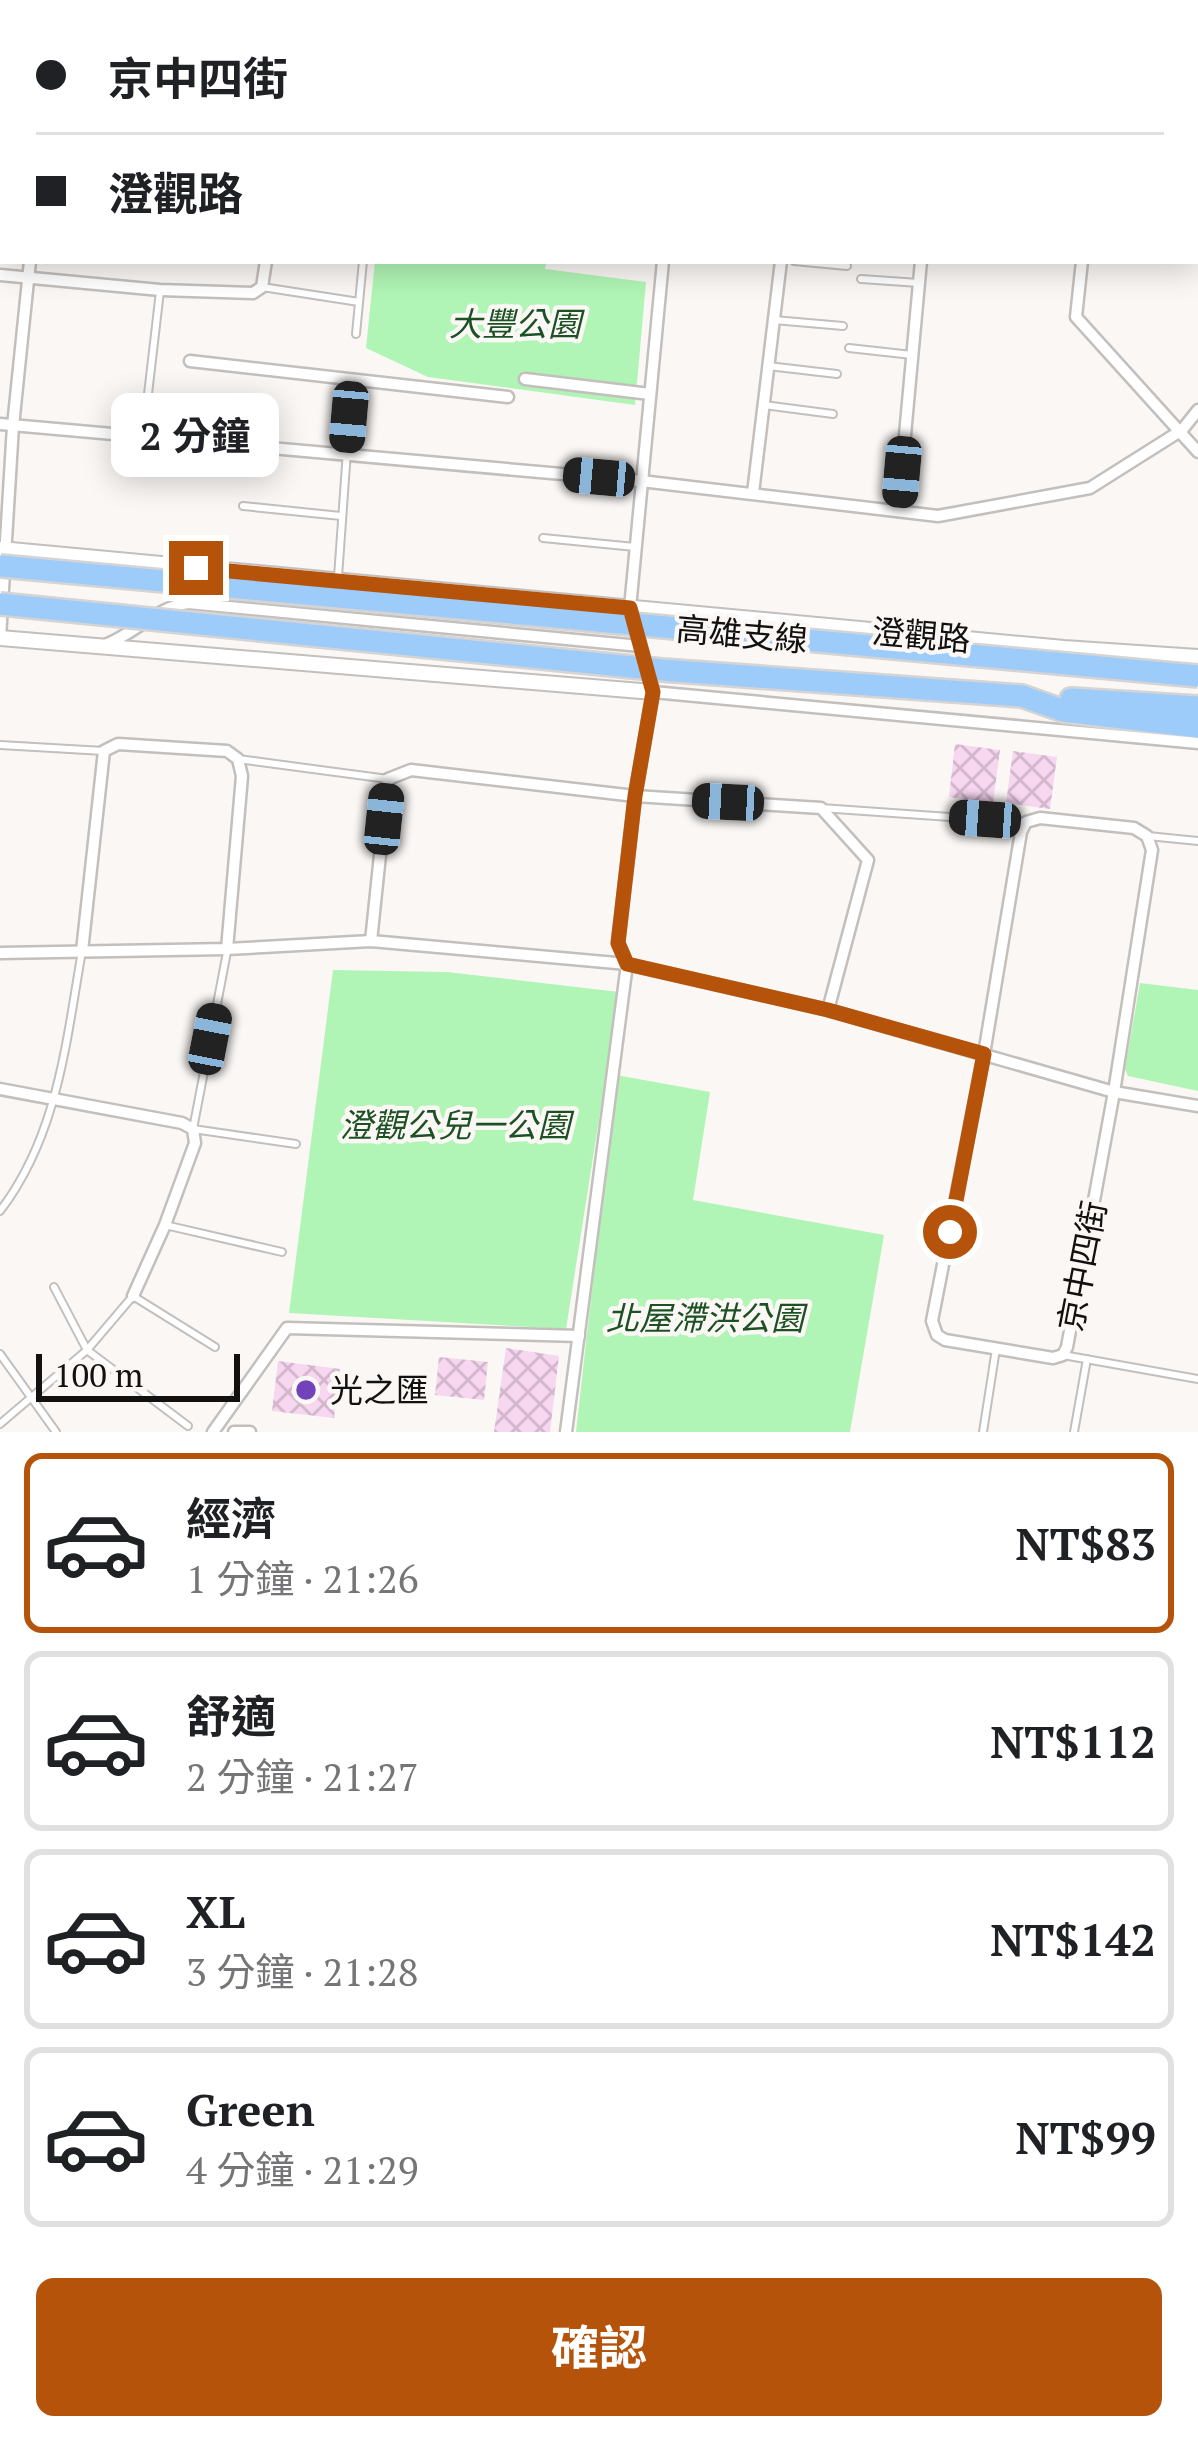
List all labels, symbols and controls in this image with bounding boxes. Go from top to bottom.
text: 京中四街 [108,48,288,108]
text: 澄觀路 [108,163,243,223]
park label: 大豐公園 [449,302,585,345]
car [328,380,370,454]
callout: 2 分鐘 [112,394,280,478]
text: 2 分鐘 [140,409,250,461]
car [881,435,923,509]
car [562,456,636,498]
route end [169,541,223,595]
street label: 高雄支線 [674,606,810,661]
street label: 澄觀路 [870,609,972,660]
car [362,781,406,857]
car [691,782,765,822]
car [948,799,1022,839]
car [185,1000,235,1078]
park label: 澄觀公兒一公園 [340,1103,575,1146]
street label: 京中四街 [1048,1197,1115,1335]
route start [923,1205,977,1259]
park label: 北屋滯洪公園 [606,1296,808,1339]
scale bar [36,1348,240,1401]
text: 100 m [54,1353,143,1396]
place label: 光之匯 [330,1368,429,1411]
marker: 光之匯 [293,1377,319,1403]
text: 經濟 [186,1488,276,1548]
icon: car [42,1489,150,1597]
text: NT$83 [1016,1513,1156,1573]
text: 1 分鐘 · 21:26 [186,1552,418,1604]
text: 舒適 [186,1686,276,1746]
icon: car [42,1687,150,1795]
text: NT$112 [990,1711,1156,1771]
text: 2 分鐘 · 21:27 [186,1750,418,1802]
text: XL [186,1881,245,1941]
icon: car [42,1885,150,1993]
text: NT$142 [990,1909,1156,1969]
text: 3 分鐘 · 21:28 [186,1945,418,1997]
text: Green [186,2079,315,2139]
icon: car [42,2083,150,2191]
text: NT$99 [1016,2107,1156,2167]
text: 4 分鐘 · 21:29 [186,2143,418,2195]
button: 確認 [36,2278,1162,2416]

